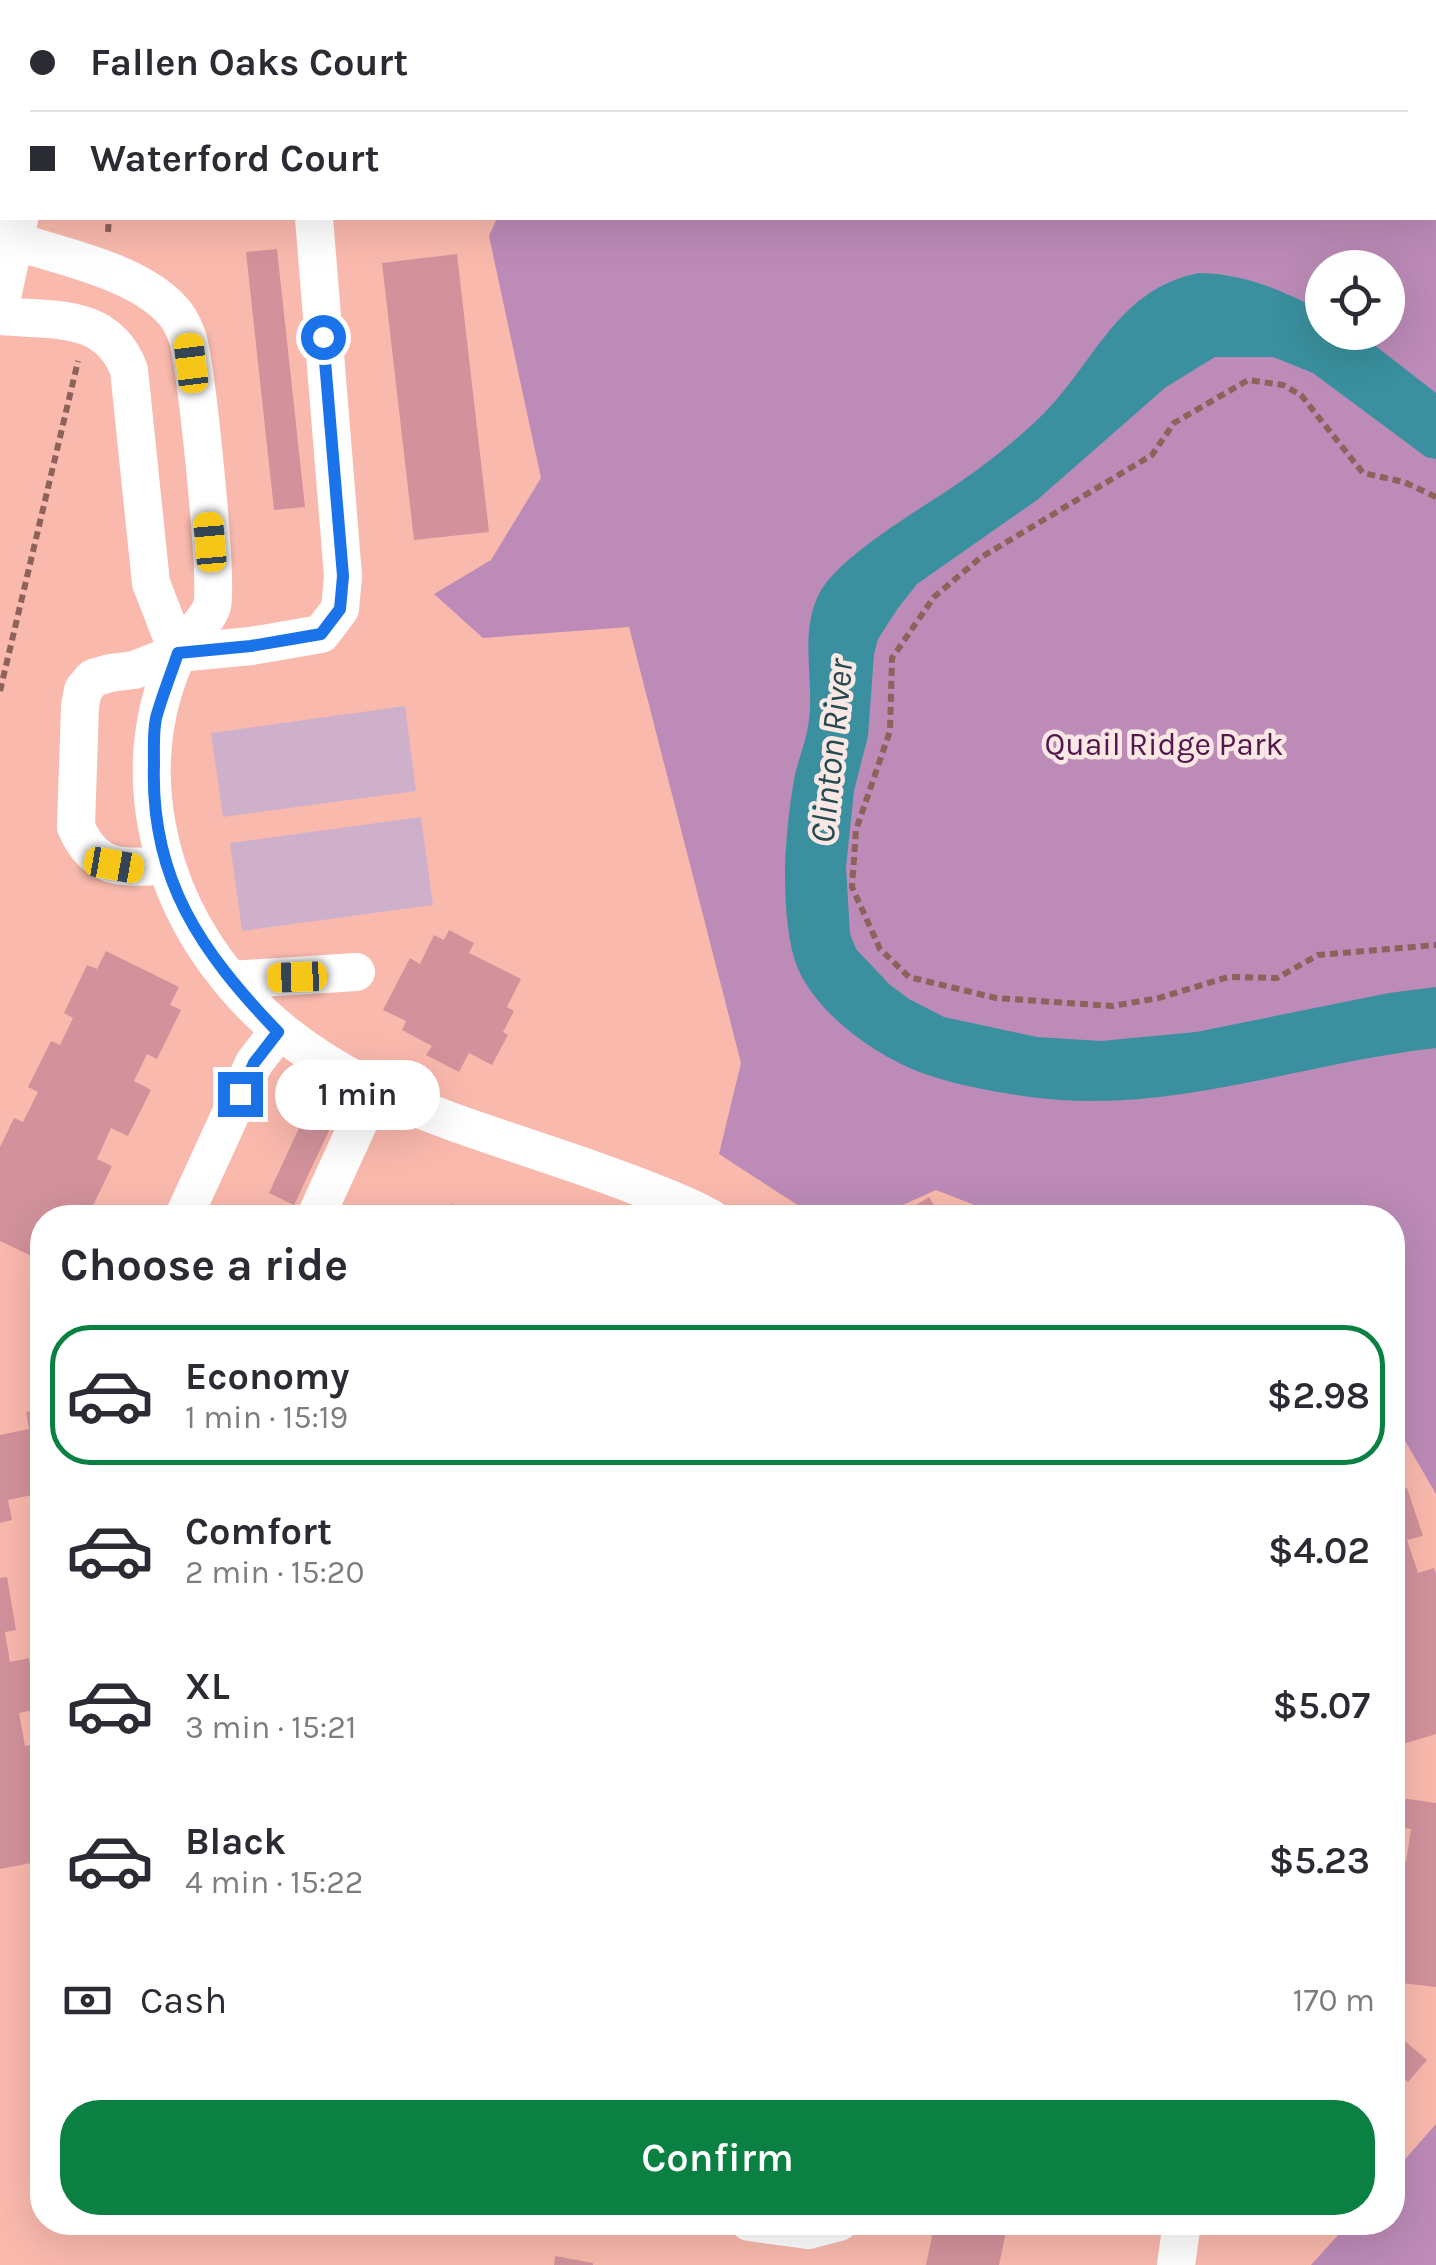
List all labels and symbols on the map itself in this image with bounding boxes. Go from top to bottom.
route start [301,315,346,360]
car [172,331,210,395]
car [192,511,228,573]
water label: Clinton River [801,656,862,845]
park label: Quail Ridge Park [1044,726,1284,763]
car [82,845,146,885]
car [266,961,328,993]
callout: 1 min [275,1059,440,1129]
route end [218,1072,263,1117]

